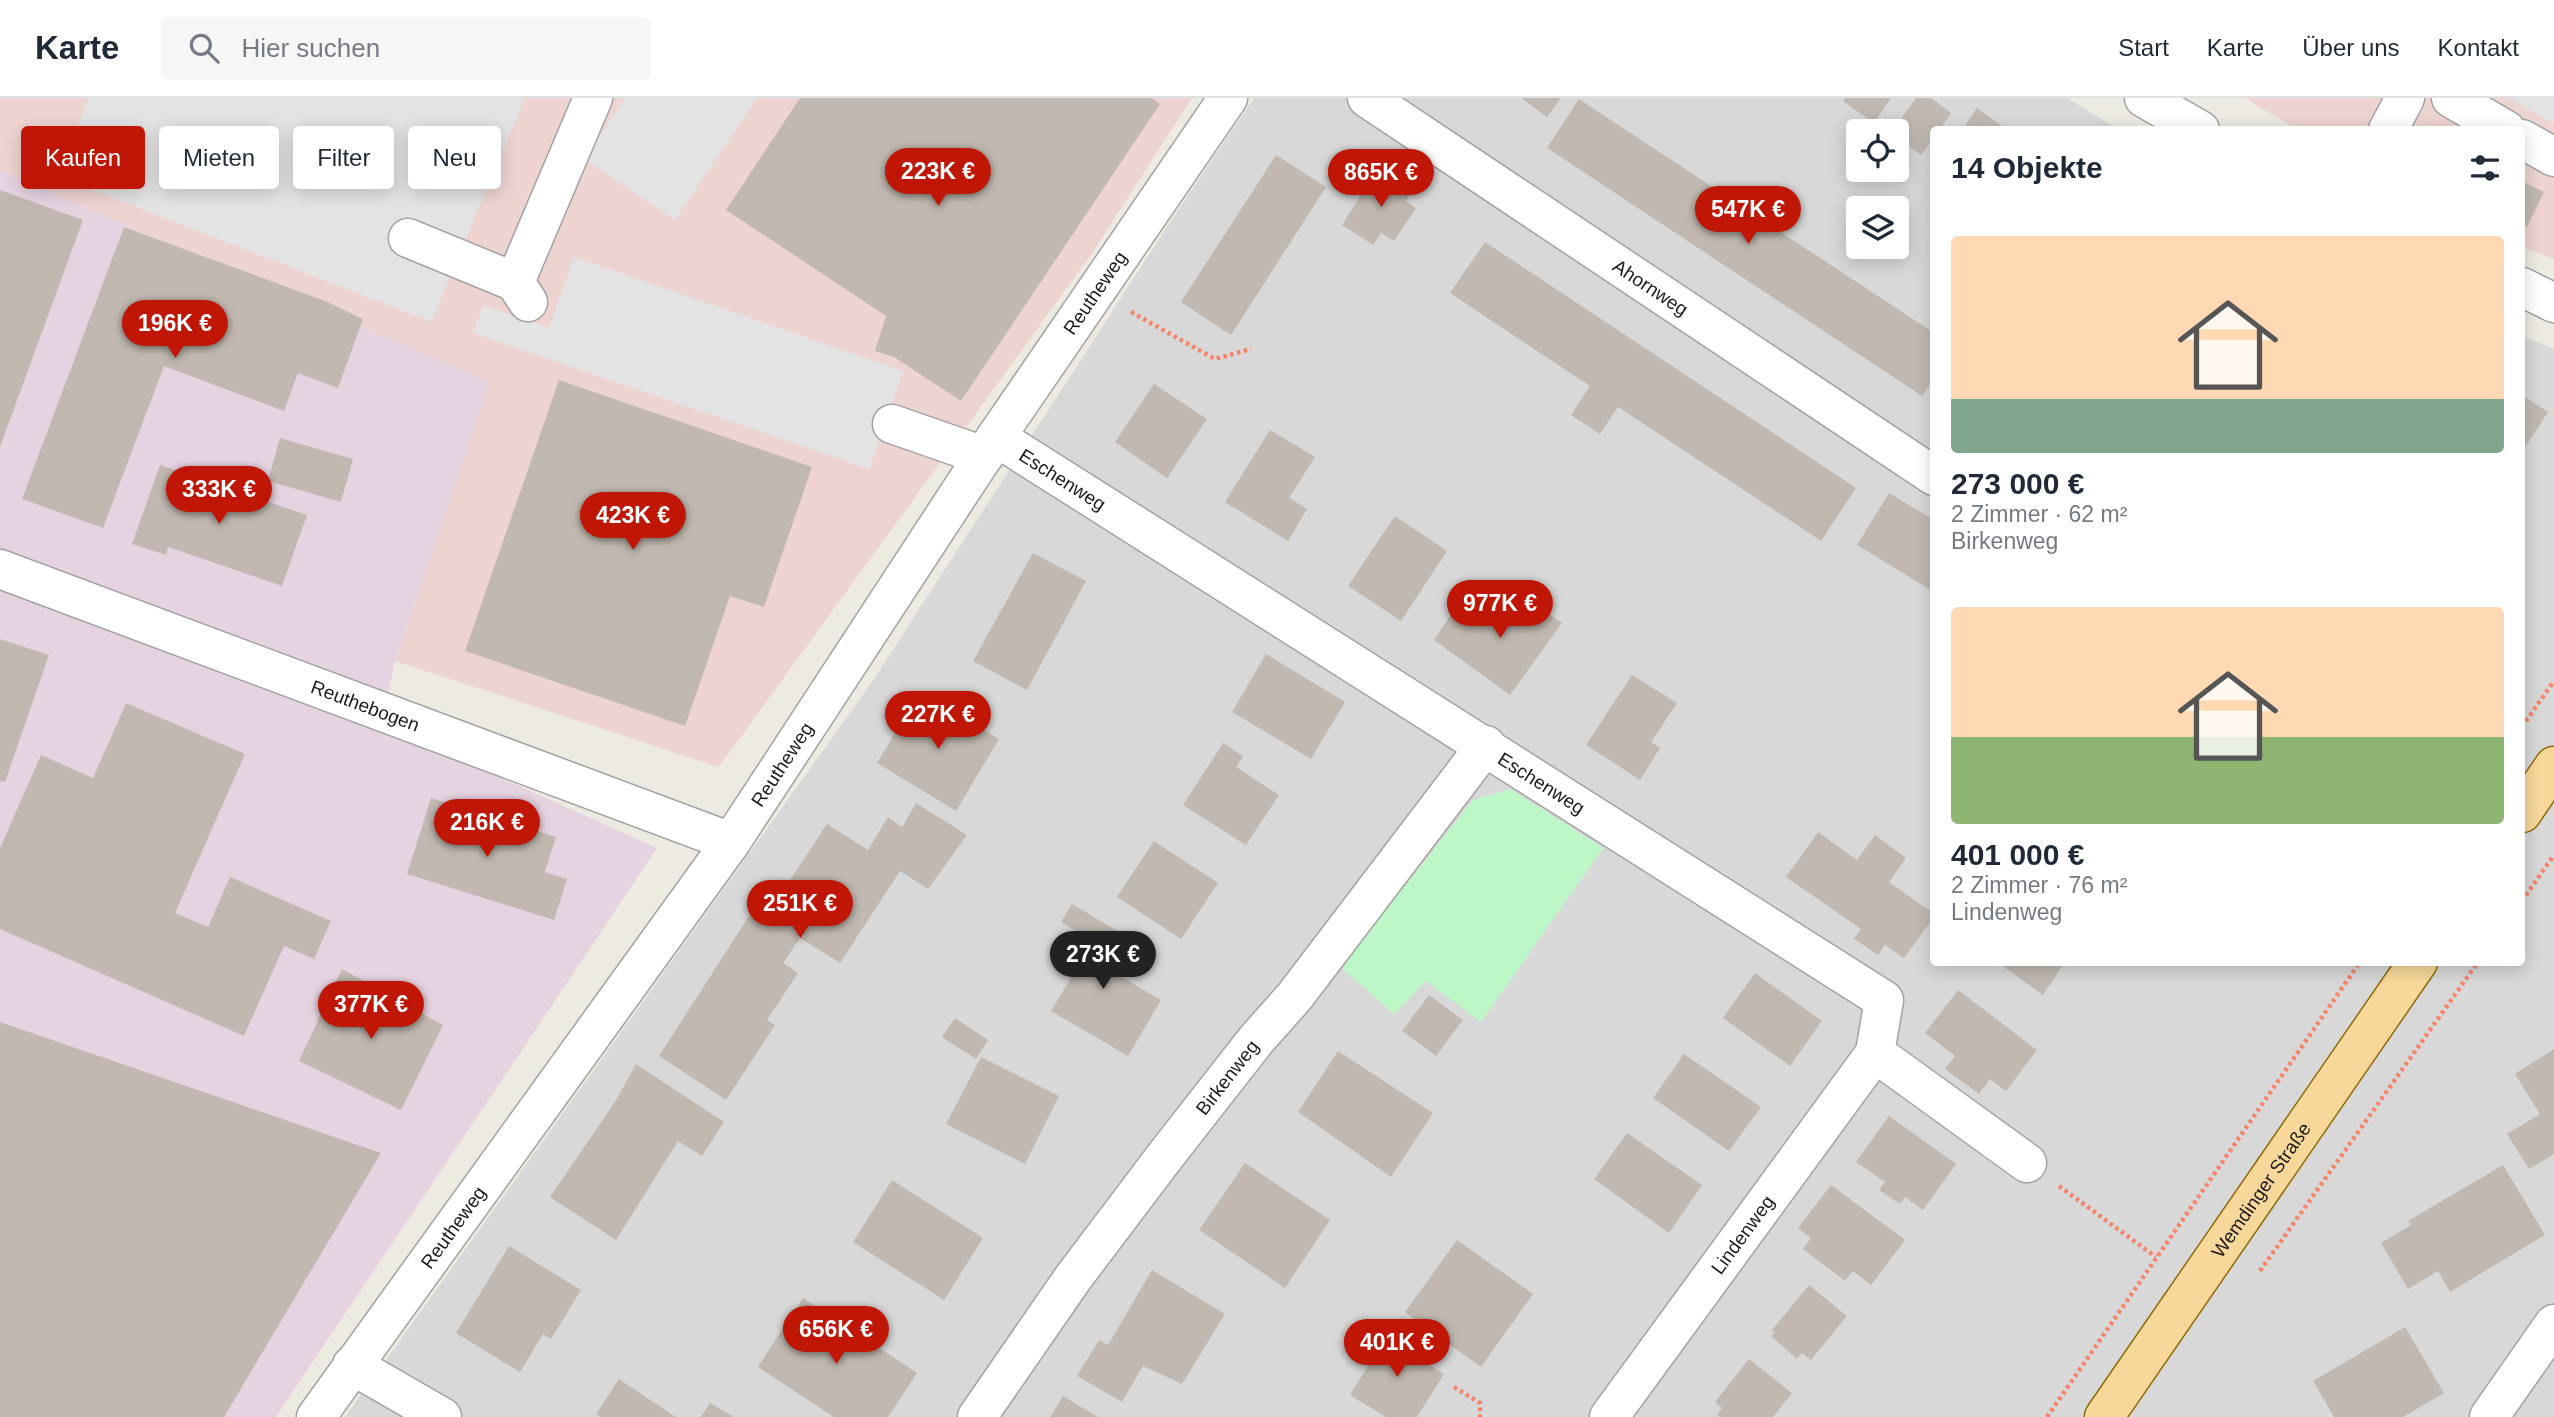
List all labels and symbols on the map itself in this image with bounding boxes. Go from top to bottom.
pin: 223K € [881,148,995,208]
pin: 865K € [1324,150,1438,209]
pin: 547K € [1691,186,1805,246]
street label: Reutheweg [1059,247,1131,338]
street label: Ahornweg [1609,255,1692,320]
pin: 196K € [118,300,232,360]
street label: Eschenweg [1016,444,1110,514]
pin: 333K € [162,466,276,526]
pin: 423K € [576,492,690,552]
pin: 977K € [1443,580,1557,640]
street label: Reuthebogen [308,676,423,735]
pin: 227K € [881,692,995,751]
street label: Reutheweg [747,718,817,810]
street label: Eschenweg [1494,748,1589,818]
pin: 216K € [430,800,544,859]
pin: 251K € [743,880,857,940]
pin: 273K € [1046,932,1160,991]
pin: 377K € [314,982,428,1041]
street label: Birkenweg [1191,1036,1263,1119]
street label: Wemdinger Straße [2207,1118,2315,1261]
street label: Reutheweg [416,1182,490,1272]
street label: Lindenweg [1707,1191,1778,1278]
pin: 656K € [779,1306,893,1366]
pin: 401K € [1340,1320,1454,1379]

